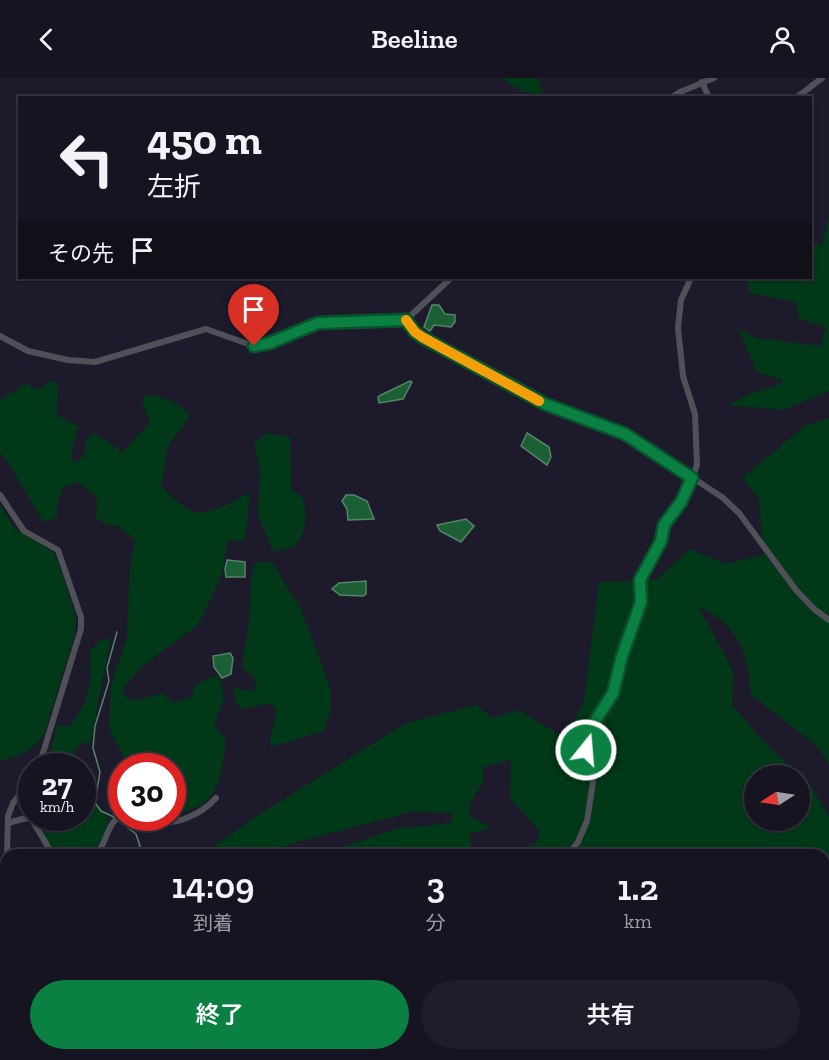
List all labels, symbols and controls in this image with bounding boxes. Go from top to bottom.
icon: back [30,23,63,56]
text: Beeline [371,23,458,55]
icon: person [766,23,799,56]
text: 450 m [147,114,262,165]
icon: left [48,120,126,198]
text: 左折 [147,171,201,203]
icon: arrive [126,234,159,267]
text: その先 [48,240,114,267]
pin [228,284,279,346]
icon: arrive [237,293,270,326]
position arrow [554,718,618,782]
speed limit sign: 30 [108,753,186,831]
north arrow [744,765,810,831]
map controls [744,765,810,831]
text: 27 [42,767,72,803]
text: km/h [40,798,74,816]
text: 14:09 [171,864,254,907]
text: 3 [427,864,445,907]
text: 1.2 [617,866,659,909]
text: km [624,909,652,933]
text: 到着 [193,911,233,935]
text: 分 [426,911,446,935]
button: 終了 [30,980,409,1049]
button: 共有 [421,980,800,1049]

